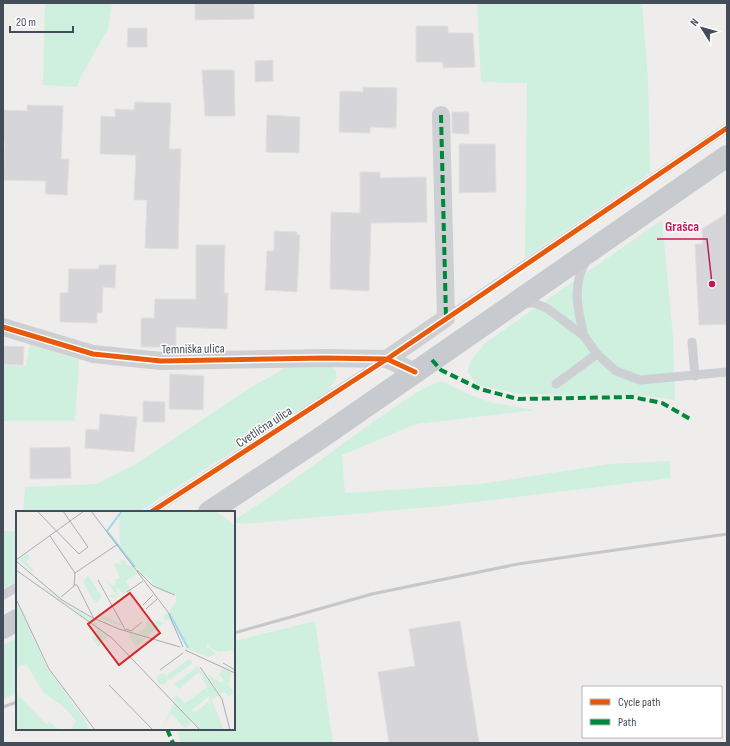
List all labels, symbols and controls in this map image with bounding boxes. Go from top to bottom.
scale bar [10,8,73,34]
north arrow [682,8,722,48]
text: 20 m [16,15,36,30]
text: N [687,16,701,29]
callout: Grašca [657,213,707,239]
text: Grašca [665,218,699,235]
street label: Temniška ulica [161,340,225,358]
street label: Cvetlična ulica [233,403,295,451]
inset map [16,511,235,730]
legend [582,686,722,738]
text: Cycle path [618,695,660,710]
text: Path [618,715,636,730]

